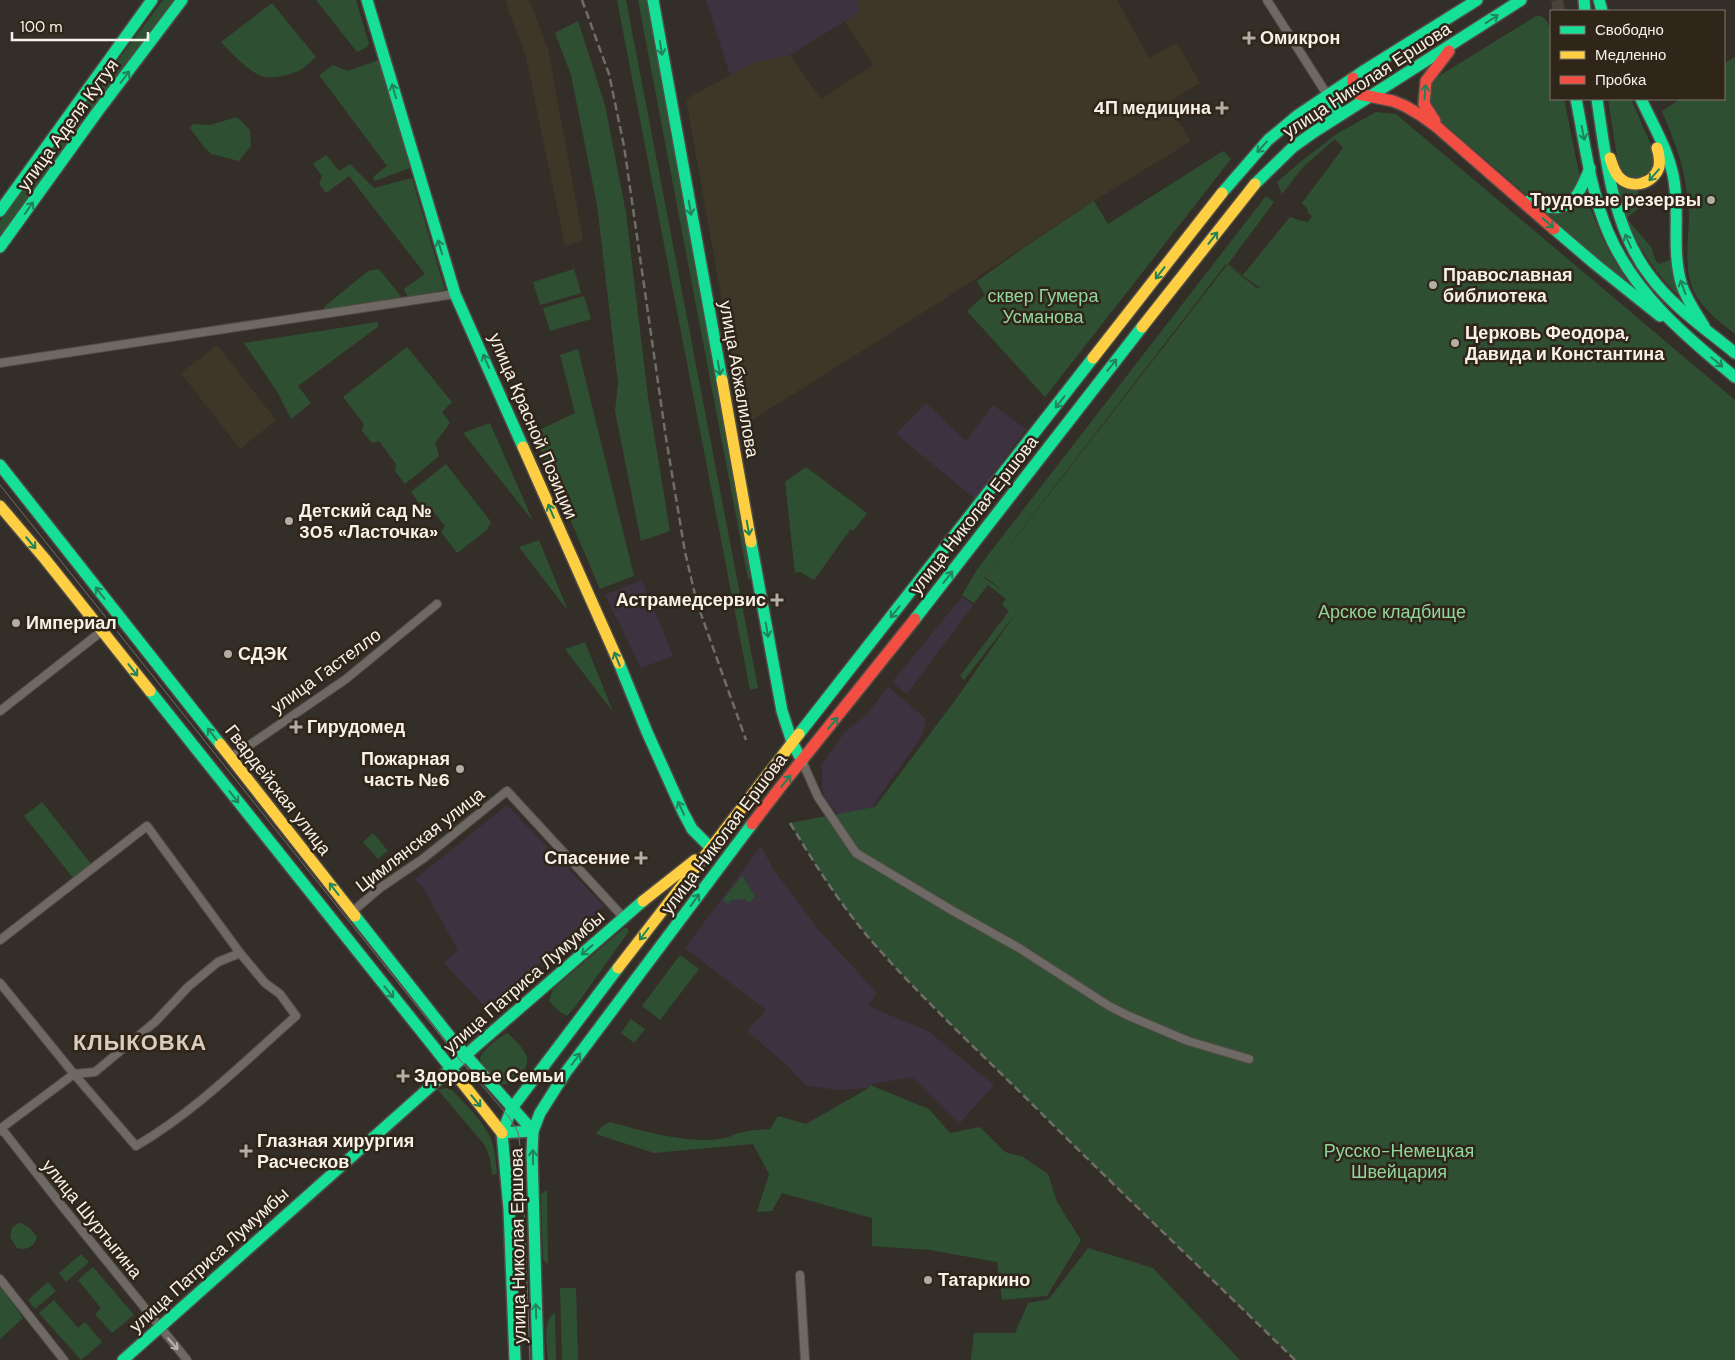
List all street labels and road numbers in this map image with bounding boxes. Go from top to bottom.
street label: улица Николая Ершова [1278,16,1457,143]
street label: улица Аделя Кутуя [12,54,124,196]
street label: улица Абжалилова [713,299,765,460]
street label: улица Красной Позиции [483,329,583,523]
street label: улица Николая Ершова [904,430,1044,600]
street label: улица Гастелло [266,623,386,719]
street label: Гвардейская улица [219,720,337,861]
street label: улица Николая Ершова [655,748,793,919]
street label: Цимлянская улица [351,782,490,898]
street label: улица Патриса Лумумбы [438,905,610,1059]
street label: улица Николая Ершова [504,1147,532,1344]
street label: улица Шуртыгина [36,1154,148,1284]
street label: улица Патриса Лумумбы [124,1182,294,1338]

